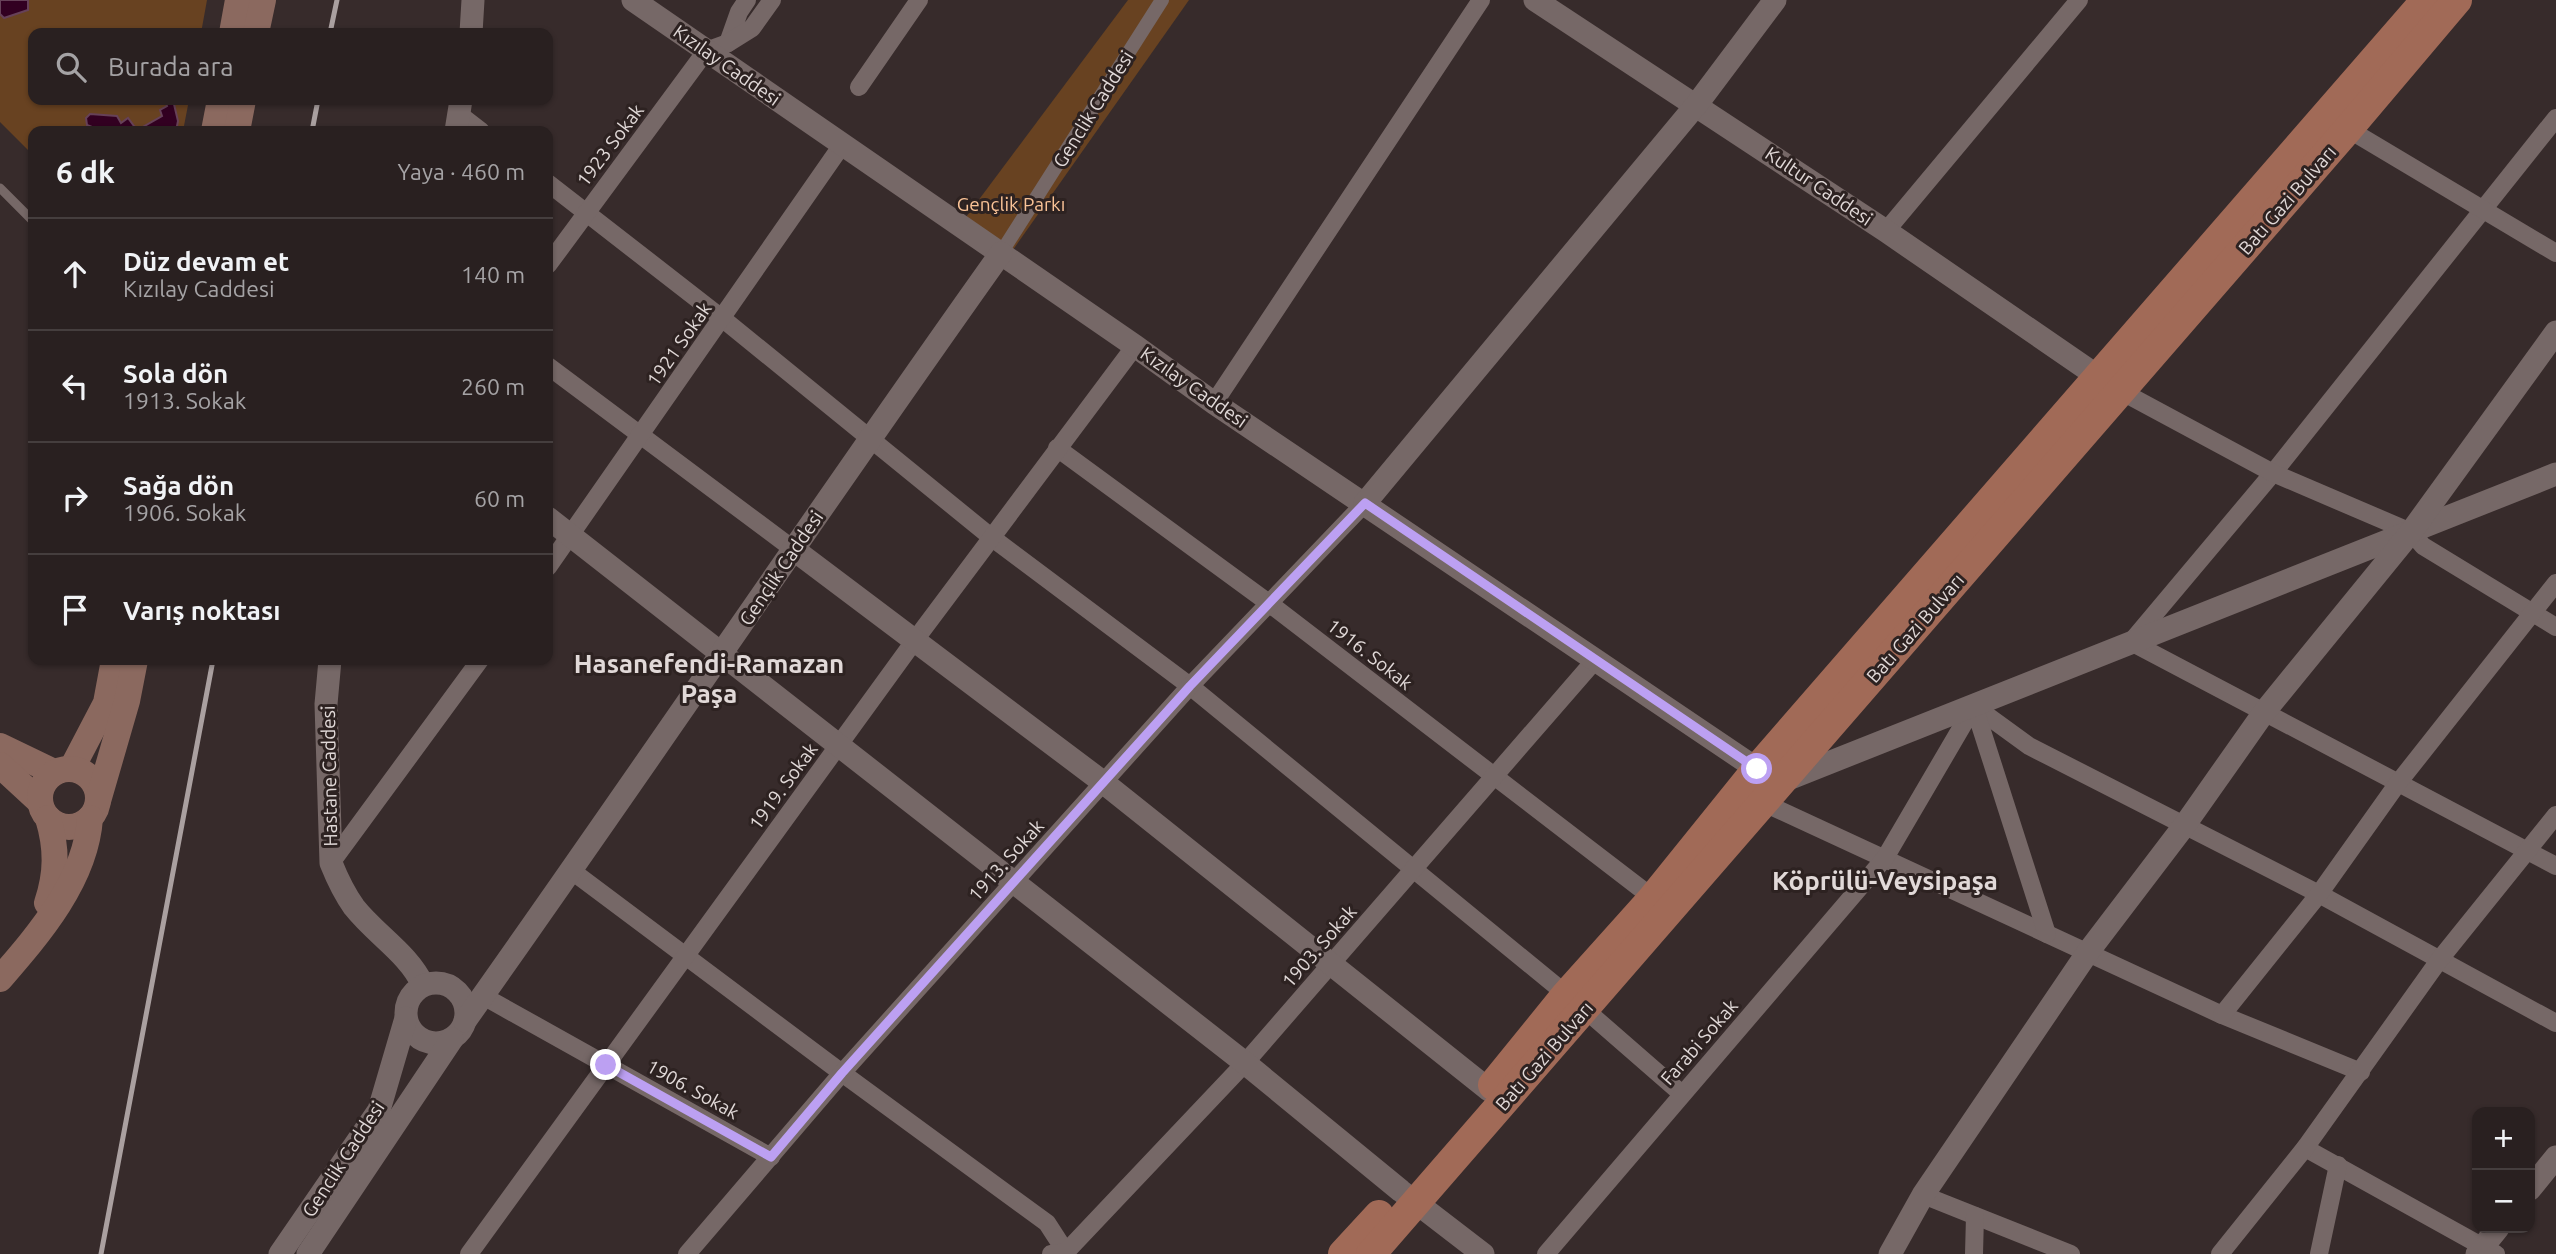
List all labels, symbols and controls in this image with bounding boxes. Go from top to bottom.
street label: Kızılay Caddesi [669,20,785,110]
search box [28,28,553,105]
street label: Genclik Caddesi [1048,47,1138,171]
icon: search [52,48,90,86]
text: Burada ara [108,52,234,81]
street label: 1923 Sokak [572,99,648,190]
street label: Batı Gazi Bulvarı [2234,141,2340,259]
street label: Kultur Caddesi [1761,142,1877,230]
text: 6 dk [56,155,115,189]
text: Yaya · 460 m [398,159,525,184]
park label: Gençlik Parkı [957,193,1065,215]
text: Düz devam et [123,247,289,276]
icon: ahead [56,255,94,293]
text: 140 m [461,262,525,287]
text: Kızılay Caddesi [123,276,275,301]
street label: 1921 Sokak [642,298,716,390]
street label: Kızılay Caddesi [1136,342,1252,432]
text: Sola dön [123,359,228,388]
icon: left [56,367,94,405]
text: 260 m [461,374,525,399]
text: 1913. Sokak [123,388,246,413]
text: Sağa dön [123,471,234,500]
icon: right [56,479,94,517]
text: 60 m [474,486,525,511]
text: 1906. Sokak [123,500,246,525]
street label: Gençlik Caddesi [735,507,827,629]
street label: Batı Gazi Bulvarı [1862,569,1968,687]
icon: arrive [56,591,94,629]
text: Varış noktası [123,596,280,625]
street label: 1916. Sokak [1323,614,1417,694]
district label: Hasanefendi-Ramazan Paşa [574,649,844,709]
street label: Hastane Caddesi [317,705,341,847]
street label: 1919. Sokak [744,738,822,834]
route start [1741,753,1772,784]
street label: 1913. Sokak [964,814,1049,905]
district label: Köprülü-Veysipaşa [1772,866,1998,896]
street label: 1903. Sokak [1277,900,1361,992]
street label: Farabi Sokak [1656,994,1742,1089]
street label: Batı Gazi Bulvarı [1491,997,1597,1115]
route end [590,1049,621,1080]
street label: 1906. Sokak [643,1055,743,1124]
street label: Genclik Caddesi [297,1097,389,1221]
map controls [2472,1107,2535,1233]
button: + [2472,1107,2535,1170]
button: − [2472,1170,2535,1233]

